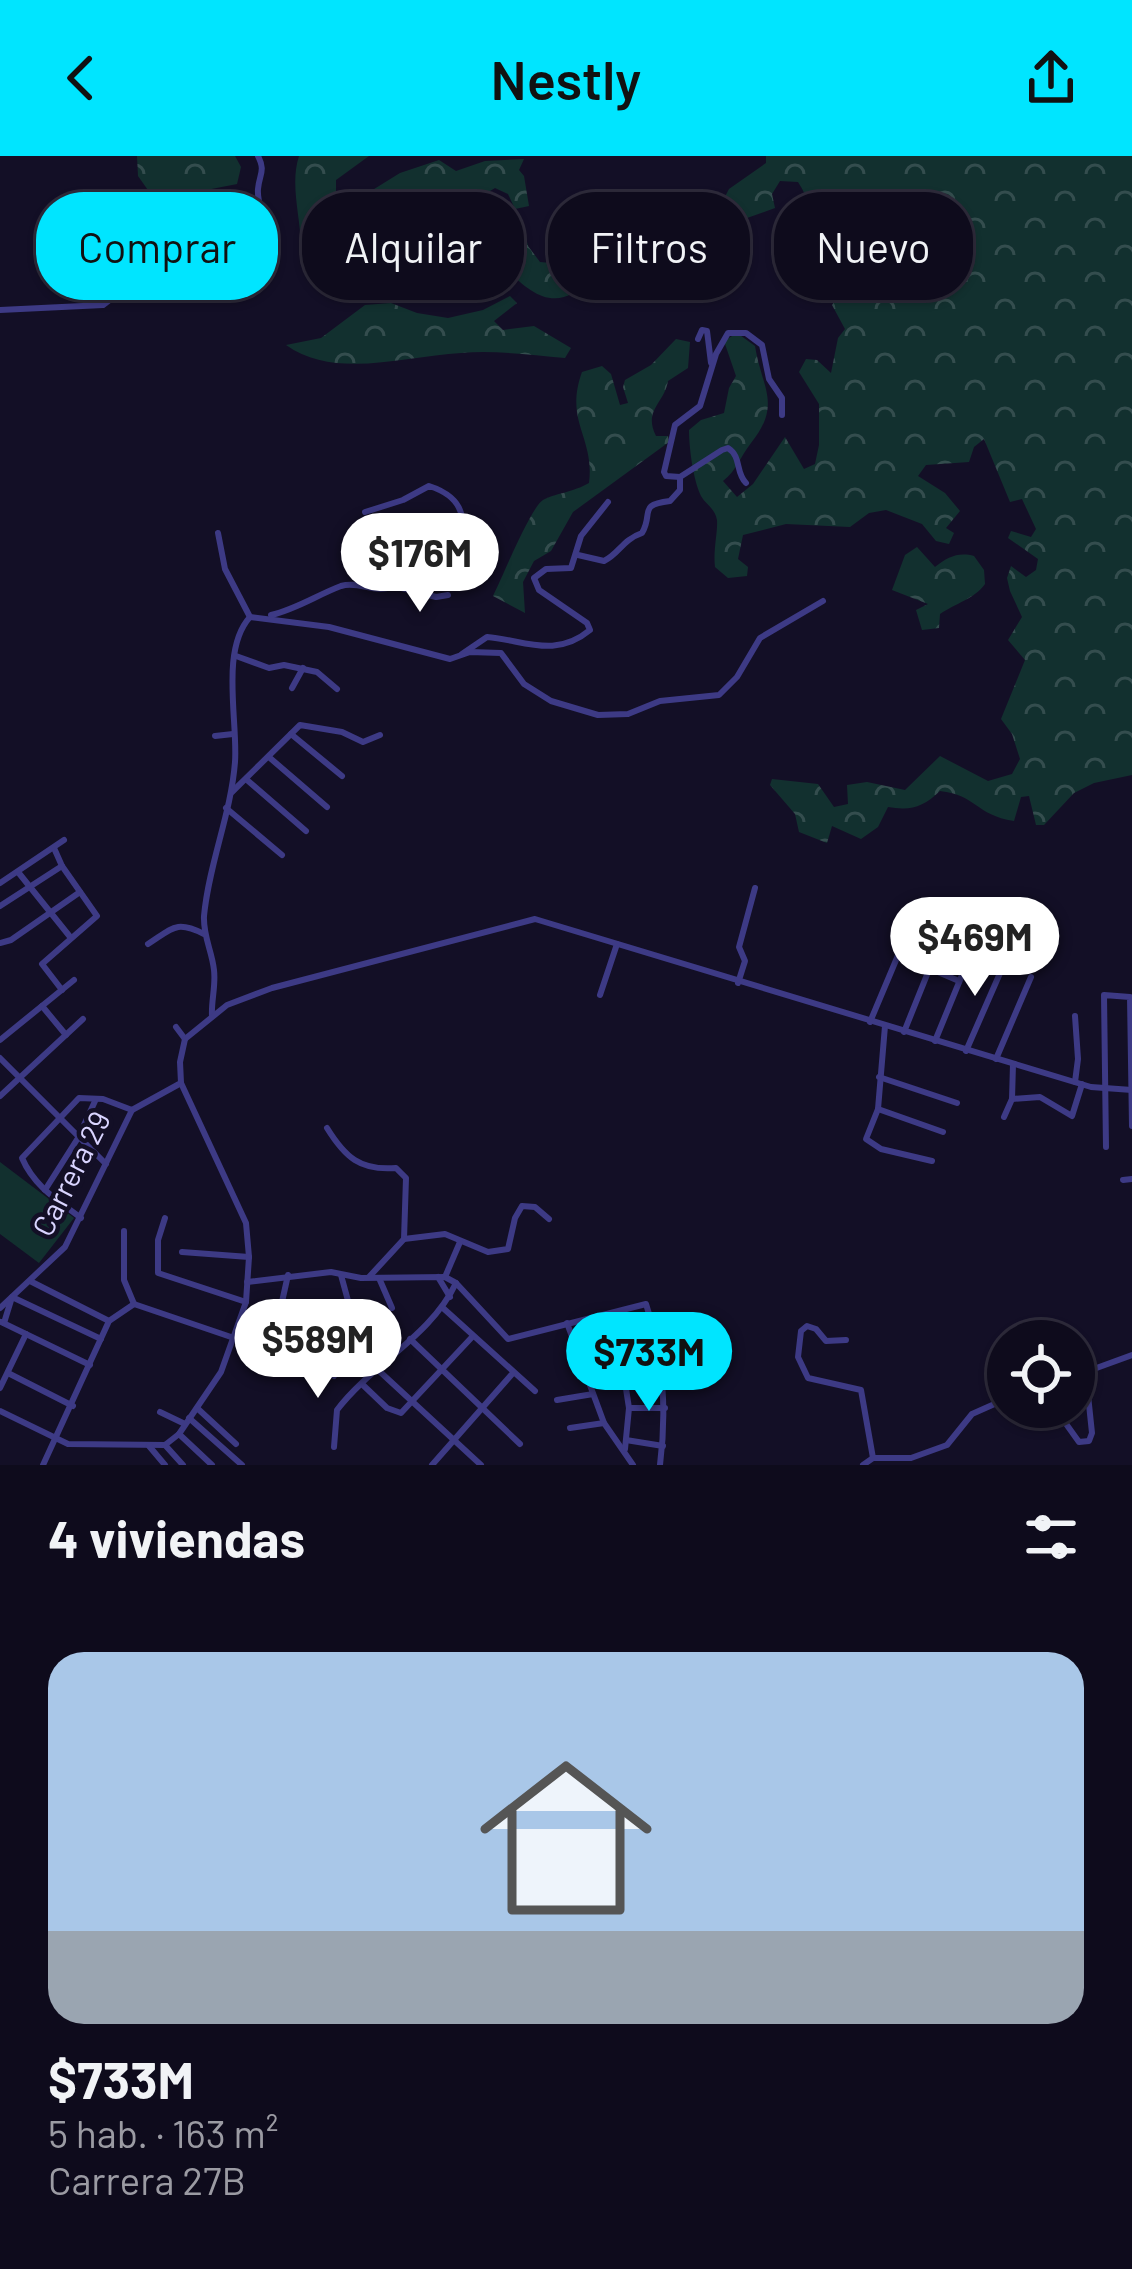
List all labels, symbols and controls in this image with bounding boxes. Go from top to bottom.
icon: back [48,45,114,111]
icon: share [1018,45,1084,111]
text: Nestly [491,46,641,111]
chip: Comprar [36,192,278,300]
chip: Alquilar [302,192,524,300]
chip: Filtros [548,192,750,300]
chip: Nuevo [774,192,973,300]
pin: $176M [336,513,504,615]
text: $176M [368,528,472,575]
pin: $469M [891,897,1059,999]
text: $469M [917,912,1033,959]
street label: Carrera 29 [24,1105,117,1241]
pin: $589M [234,1299,402,1401]
pin: $733M [565,1312,733,1414]
text: $589M [261,1314,375,1361]
map controls [987,1320,1095,1428]
button: locate [987,1320,1095,1428]
text: $733M [593,1327,705,1374]
icon: filters [1018,1504,1084,1570]
text: 4 viviendas [48,1507,305,1568]
icon: home [458,1730,674,1946]
text: $733M [48,2048,194,2109]
text: 5 hab. · 163 m² [48,2109,279,2156]
text: Carrera 27B [48,2156,246,2203]

